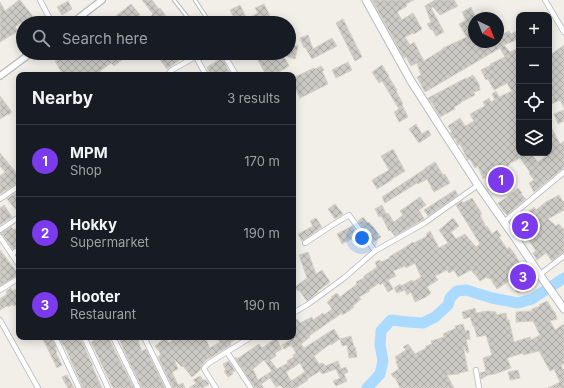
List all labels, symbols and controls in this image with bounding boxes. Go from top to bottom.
north arrow [468,12,504,48]
map controls [516,12,552,156]
button: + [516,12,552,48]
search box [16,16,296,60]
icon: search [30,27,52,49]
text: Search here [62,29,148,48]
button: − [516,48,552,84]
button: locate [516,84,552,120]
text: Nearby [32,88,93,108]
text: 3 results [227,90,280,106]
button: layers [516,120,552,156]
text: MPM [70,143,108,162]
text: 1 [42,153,48,169]
text: 170 m [244,153,280,169]
text: Shop [70,162,102,178]
pin: 1 [488,165,514,195]
pin: 2 [512,211,538,241]
text: Hokky [70,215,117,234]
text: 2 [41,225,49,241]
text: 190 m [243,225,280,241]
your location [352,228,372,248]
text: Supermarket [70,234,149,250]
pin: 3 [510,262,536,292]
text: Hooter [70,287,120,306]
text: 3 [41,297,49,313]
text: 190 m [243,297,280,313]
text: Restaurant [70,306,136,322]

